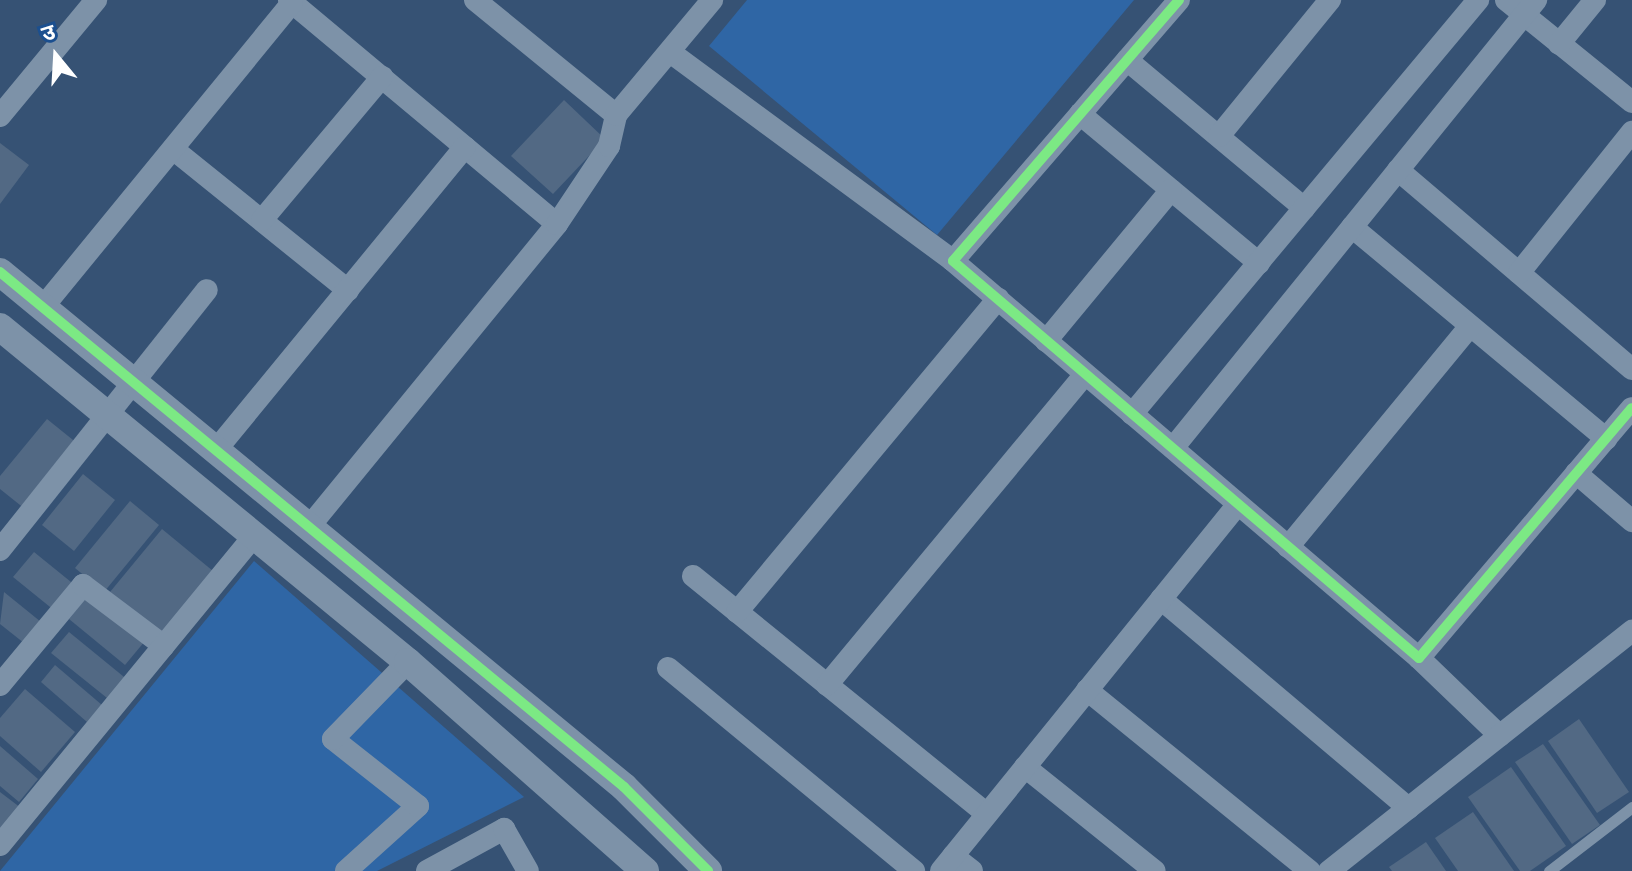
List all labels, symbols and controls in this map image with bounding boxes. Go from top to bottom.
north arrow [16,16,96,96]
text: उ [38,19,58,47]

